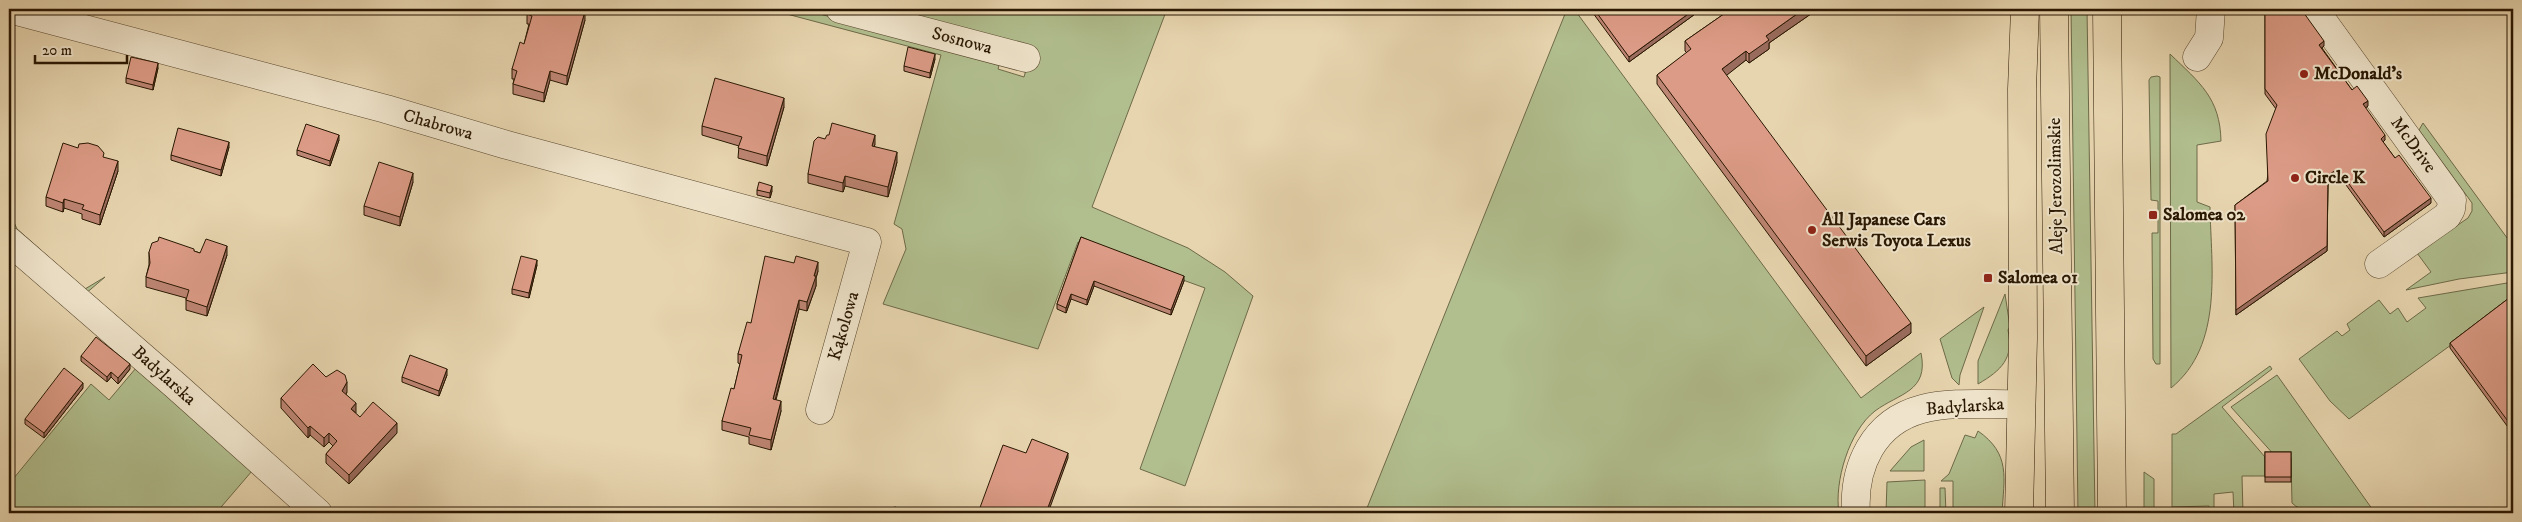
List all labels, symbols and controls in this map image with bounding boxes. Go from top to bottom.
street label: Sosnowa [929,22,995,60]
scale bar [35,32,128,64]
text: 20 m [42,41,72,60]
place label: McDonald's [2314,63,2402,85]
marker: McDonald's [2298,68,2310,80]
street label: Chabrowa [400,105,476,146]
street label: McDrive [2385,113,2441,177]
street label: Aleje Jerozolimskie [2044,117,2068,255]
place label: Circle K [2305,167,2366,189]
marker: Circle K [2289,172,2301,184]
place label: Salomea 02 [2163,204,2246,226]
place label: All Japanese Cars Serwis Toyota Lexus [1821,209,1971,252]
marker: Salomea 02 [2147,209,2159,221]
marker: All Japanese Cars Serwis Toyota Lexus [1806,224,1818,236]
place label: Salomea 01 [1998,267,2078,289]
marker: Salomea 01 [1982,272,1994,284]
street label: Kąkolowa [824,289,864,363]
street label: Badylarska [127,342,201,411]
street label: Badylarska [1925,393,2005,421]

